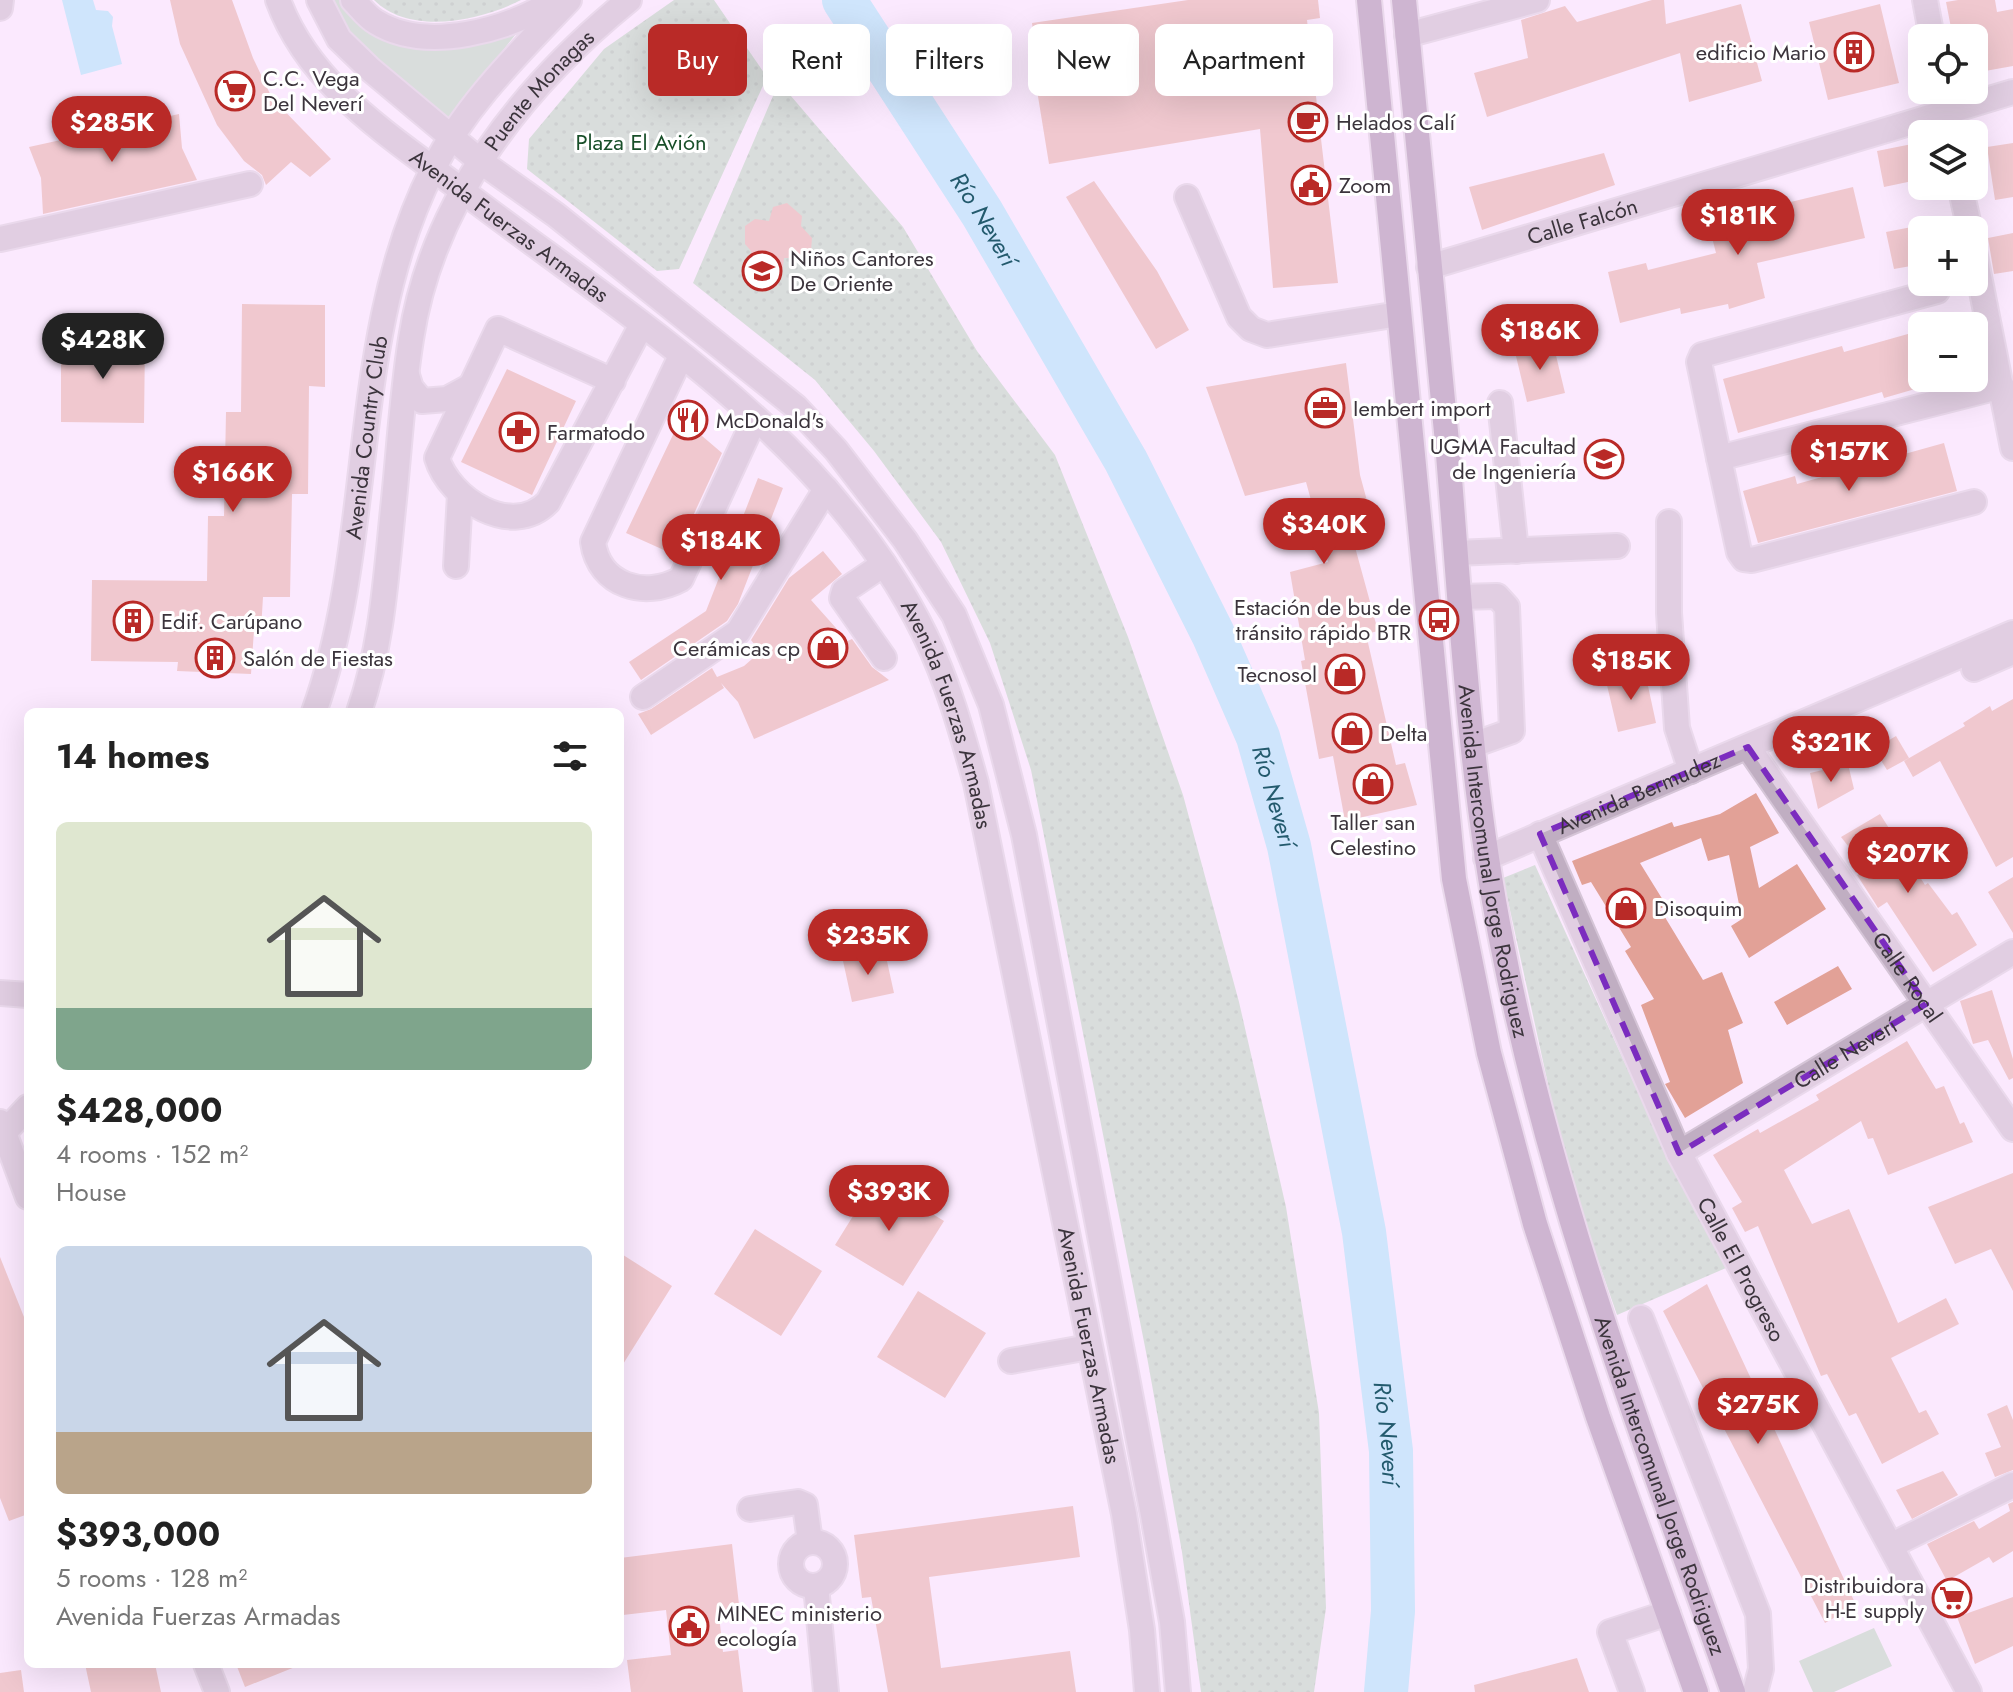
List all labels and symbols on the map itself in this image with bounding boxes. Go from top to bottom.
street label: Puente Monagas [476,21,601,157]
building icon: edificio Mario [1833,31,1875,73]
place label: edificio Mario [1696,36,1826,68]
place label: C.C. Vega Del Neverí [263,62,364,119]
supermarket icon: C.C. Vega Del Neverí [214,70,256,112]
pin: $285K [56,96,168,164]
cafe icon: Helados Calí [1287,101,1329,143]
place label: Helados Calí [1336,106,1456,138]
park label: Plaza El Avión [575,126,707,158]
street label: Avenida Fuerzas Armadas [403,141,616,310]
public building icon: Zoom [1290,164,1332,206]
water label: Río Neverí [942,165,1028,275]
place label: Zoom [1339,169,1392,201]
street label: Calle Falcón [1523,189,1641,253]
pin: $181K [1682,189,1794,257]
place label: Niños Cantores De Oriente [790,242,934,299]
school or university icon: Niños Cantores De Oriente [741,250,783,292]
pin: $186K [1484,304,1596,372]
pin: $428K [47,313,159,381]
street label: Avenida Country Club [337,333,396,541]
office icon: Iembert import [1304,387,1346,429]
place label: Iembert import [1353,392,1491,424]
restaurant icon: McDonald's [667,399,709,441]
place label: McDonald's [716,404,824,436]
pharmacy icon: Farmatodo [498,411,540,453]
place label: Farmatodo [547,416,645,448]
pin: $157K [1793,425,1905,493]
place label: UGMA Facultad de Ingeniería [1430,430,1576,487]
school or university icon: UGMA Facultad de Ingeniería [1583,438,1625,480]
pin: $166K [177,446,289,514]
pin: $340K [1268,498,1380,566]
pin: $184K [665,514,777,582]
place label: Estación de bus de tránsito rápido BTR [1234,591,1412,648]
street label: Avenida Fuerzas Armadas [893,594,1001,832]
bus stop icon: Estación de bus de tránsito rápido BTR [1418,599,1460,641]
building icon: Edif. Carúpano [112,600,154,642]
place label: Edif. Carúpano [161,605,302,637]
shop icon: Cerámicas cp [807,627,849,669]
place label: Cerámicas cp [673,632,800,664]
pin: $185K [1575,634,1687,702]
building icon: Salón de Fiestas [194,637,236,679]
place label: Salón de Fiestas [243,642,393,674]
shop icon: Tecnosol [1324,653,1366,695]
place label: Tecnosol [1238,658,1317,690]
street label: Avenida Intercomunal Jorge Rodriguez [1451,683,1538,1041]
shop icon: Delta [1331,712,1373,754]
pin: $321K [1775,716,1887,784]
place label: Delta [1380,717,1427,749]
water label: Río Neverí [1244,741,1307,854]
street label: Avenida Bermudez [1552,744,1725,842]
shop icon: Taller san Celestino [1352,763,1394,805]
place label: Taller san Celestino [1330,806,1416,863]
pin: $207K [1852,827,1964,895]
shop icon: Disoquim [1605,887,1647,929]
place label: Disoquim [1654,892,1743,924]
pin: $235K [812,909,924,977]
street label: Calle Rocal [1865,925,1950,1029]
street label: Calle Neverí [1787,1009,1904,1097]
pin: $393K [833,1165,945,1233]
street label: Calle El Progreso [1689,1191,1794,1347]
street label: Avenida Fuerzas Armadas [1050,1224,1129,1467]
street label: Avenida Intercomunal Jorge Rodriguez [1587,1311,1735,1659]
pin: $275K [1702,1378,1814,1446]
water label: Río Neverí [1365,1379,1409,1489]
place label: Distribuidora H-E supply [1803,1569,1924,1626]
supermarket icon: Distribuidora H-E supply [1931,1577,1973,1619]
place label: MINEC ministerio ecología [717,1597,882,1654]
public building icon: MINEC ministerio ecología [668,1605,710,1647]

